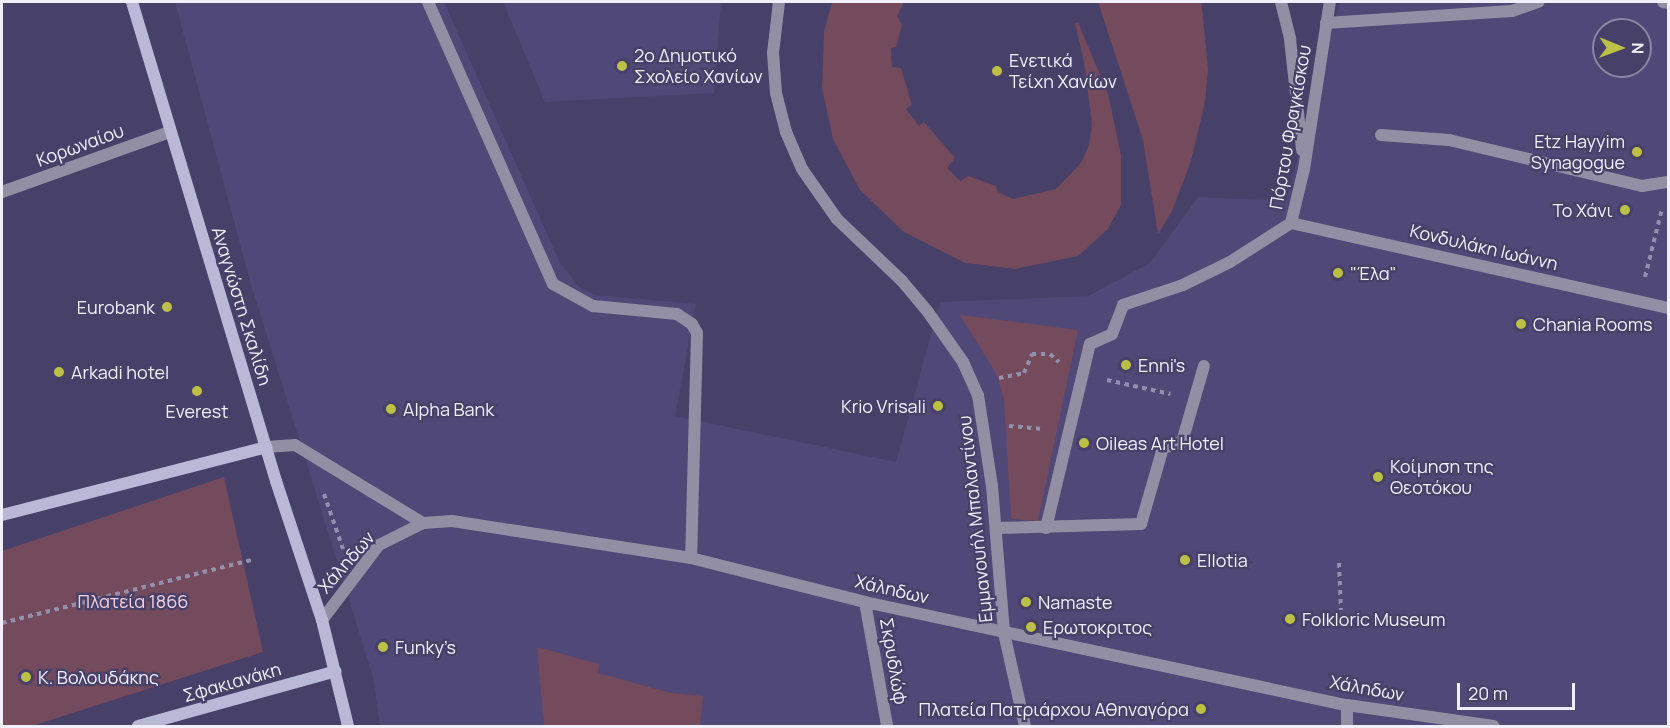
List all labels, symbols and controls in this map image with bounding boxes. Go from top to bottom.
north arrow [1592,18,1652,78]
text: N [1627,42,1649,54]
street label: Πόρτου Φραγκίσκου [1265,43,1315,211]
place label: 2ο Δημοτικό Σχολείο Χανίων [634,45,763,88]
place label: Ενετικά Τείχη Χανίων [1009,50,1117,92]
marker: 2ο Δημοτικό Σχολείο Χανίων [615,59,629,73]
marker: Ενετικά Τείχη Χανίων [990,64,1004,78]
street label: Κορωναίου [33,119,127,171]
place label: Etz Hayyim Synagogue [1531,131,1625,174]
marker: Etz Hayyim Synagogue [1630,145,1644,159]
place label: Το Χάνι [1552,199,1613,221]
marker: Το Χάνι [1618,203,1632,217]
street label: Κονδυλάκη Ιωάννη [1408,219,1560,275]
street label: Αναγνώστη Σκαλίδη [208,224,276,388]
place label: "Έλα" [1350,262,1397,284]
marker: "Έλα" [1331,266,1345,280]
place label: Eurobank [77,296,155,318]
marker: Eurobank [160,300,174,314]
place label: Chania Rooms [1533,313,1652,335]
marker: Chania Rooms [1514,317,1528,331]
place label: Enni's [1138,354,1185,376]
marker: Enni's [1119,358,1133,372]
place label: Arkadi hotel [71,361,169,383]
marker: Arkadi hotel [52,365,66,379]
marker: Everest [190,384,204,398]
place label: Krio Vrisali [841,395,926,417]
place label: Alpha Bank [403,398,494,420]
marker: Krio Vrisali [931,399,945,413]
place label: Everest [165,400,229,422]
marker: Alpha Bank [384,402,398,416]
street label: Εμμανουήλ Μπαλαντίνου [953,414,997,624]
place label: Oileas Art Hotel [1096,432,1224,454]
marker: Oileas Art Hotel [1077,436,1091,450]
place label: Κοίμηση της Θεοτόκου [1390,456,1494,498]
marker: Κοίμηση της Θεοτόκου [1371,470,1385,484]
street label: Χάληδων [313,527,379,597]
place label: Ellotia [1197,549,1248,571]
marker: Ellotia [1178,553,1192,567]
street label: Χάληδων [853,570,931,608]
park label: Πλατεία 1866 [77,590,189,612]
place label: Namaste [1038,591,1112,613]
marker: Namaste [1019,595,1033,609]
place label: Folkloric Museum [1302,608,1445,630]
marker: Folkloric Museum [1283,612,1297,626]
street label: Σκρυδλώφ [876,616,912,706]
place label: Ερωτοκριτος [1043,616,1152,638]
marker: Ερωτοκριτος [1024,620,1038,634]
place label: Funky’s [395,636,456,658]
marker: Funky’s [376,640,390,654]
street label: Σφακιανάκη [180,658,284,706]
place label: Κ. Βολουδάκης [38,666,159,688]
marker: Κ. Βολουδάκης [19,670,33,684]
street label: Χάληδων [1328,671,1406,705]
scale bar [1460,671,1578,709]
text: 20 m [1468,681,1508,705]
place label: Πλατεία Πατριάρχου Αθηναγόρα [919,698,1189,720]
marker: Πλατεία Πατριάρχου Αθηναγόρα [1194,702,1208,716]

